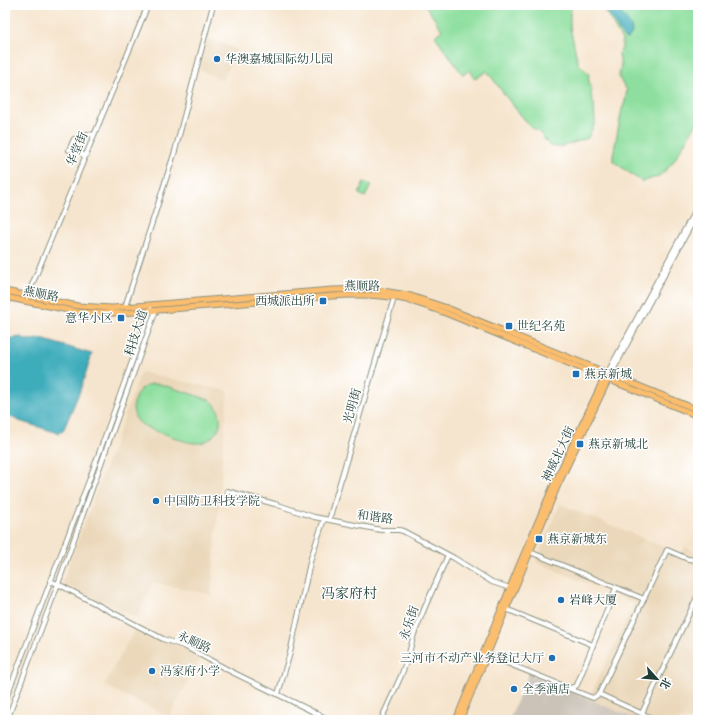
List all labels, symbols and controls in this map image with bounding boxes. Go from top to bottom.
place label: 华澳嘉城国际幼儿园 [225,52,333,66]
marker: 华澳嘉城国际幼儿园 [212,54,222,64]
street label: 华堂街 [64,129,91,168]
street label: 燕顺路 [344,279,380,293]
street label: 燕顺路 [22,284,60,304]
place label: 西城派出所 [255,294,315,308]
marker: 西城派出所 [318,296,328,306]
street label: 科技大道 [122,308,150,358]
place label: 意华小区 [65,311,113,325]
marker: 意华小区 [116,313,126,323]
place label: 世纪名苑 [517,319,565,333]
marker: 世纪名苑 [504,321,514,331]
place label: 燕京新城 [584,367,632,381]
marker: 燕京新城 [571,369,581,379]
street label: 光明街 [340,386,364,425]
street label: 神威北大街 [539,423,577,484]
place label: 燕京新城北 [588,437,648,451]
marker: 燕京新城北 [575,439,585,449]
place label: 中国防卫科技学院 [164,494,260,508]
marker: 中国防卫科技学院 [151,496,161,506]
street label: 和谐路 [356,508,394,526]
place label: 燕京新城东 [547,532,607,546]
marker: 燕京新城东 [534,534,544,544]
district label: 冯家府村 [321,585,377,602]
place label: 岩峰大厦 [569,593,617,607]
marker: 岩峰大厦 [556,595,566,605]
street label: 永乐街 [397,603,422,642]
street label: 永顺路 [175,628,213,656]
place label: 三河市不动产业务登记大厅 [400,651,544,665]
marker: 三河市不动产业务登记大厅 [547,653,557,663]
north arrow [637,659,677,699]
place label: 冯家府小学 [160,664,220,678]
marker: 冯家府小学 [147,666,157,676]
text: 北 [657,675,674,691]
place label: 全季酒店 [522,682,570,696]
marker: 全季酒店 [509,684,519,694]

